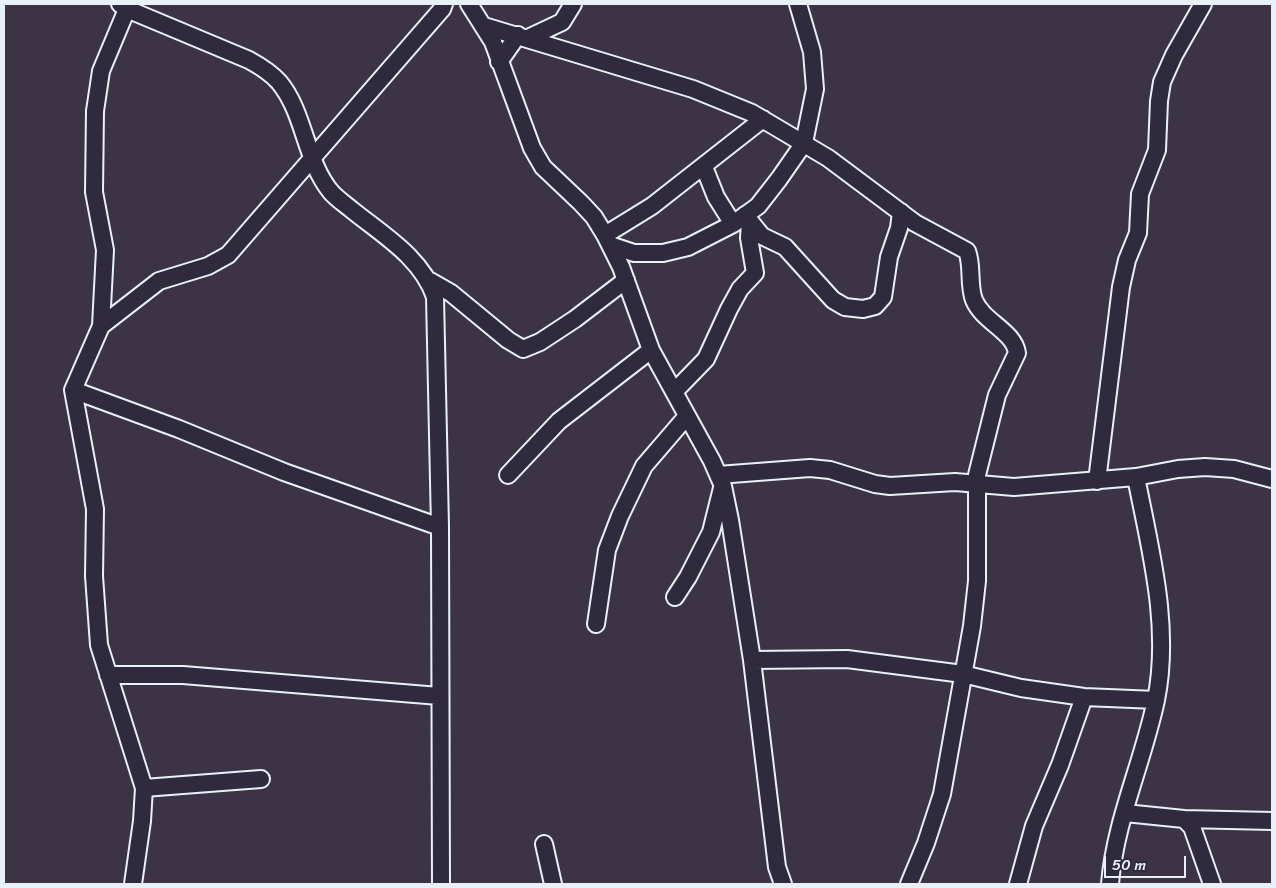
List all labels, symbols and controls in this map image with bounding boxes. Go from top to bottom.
scale bar [1106,846,1188,878]
text: 50 m [1112,852,1146,878]

